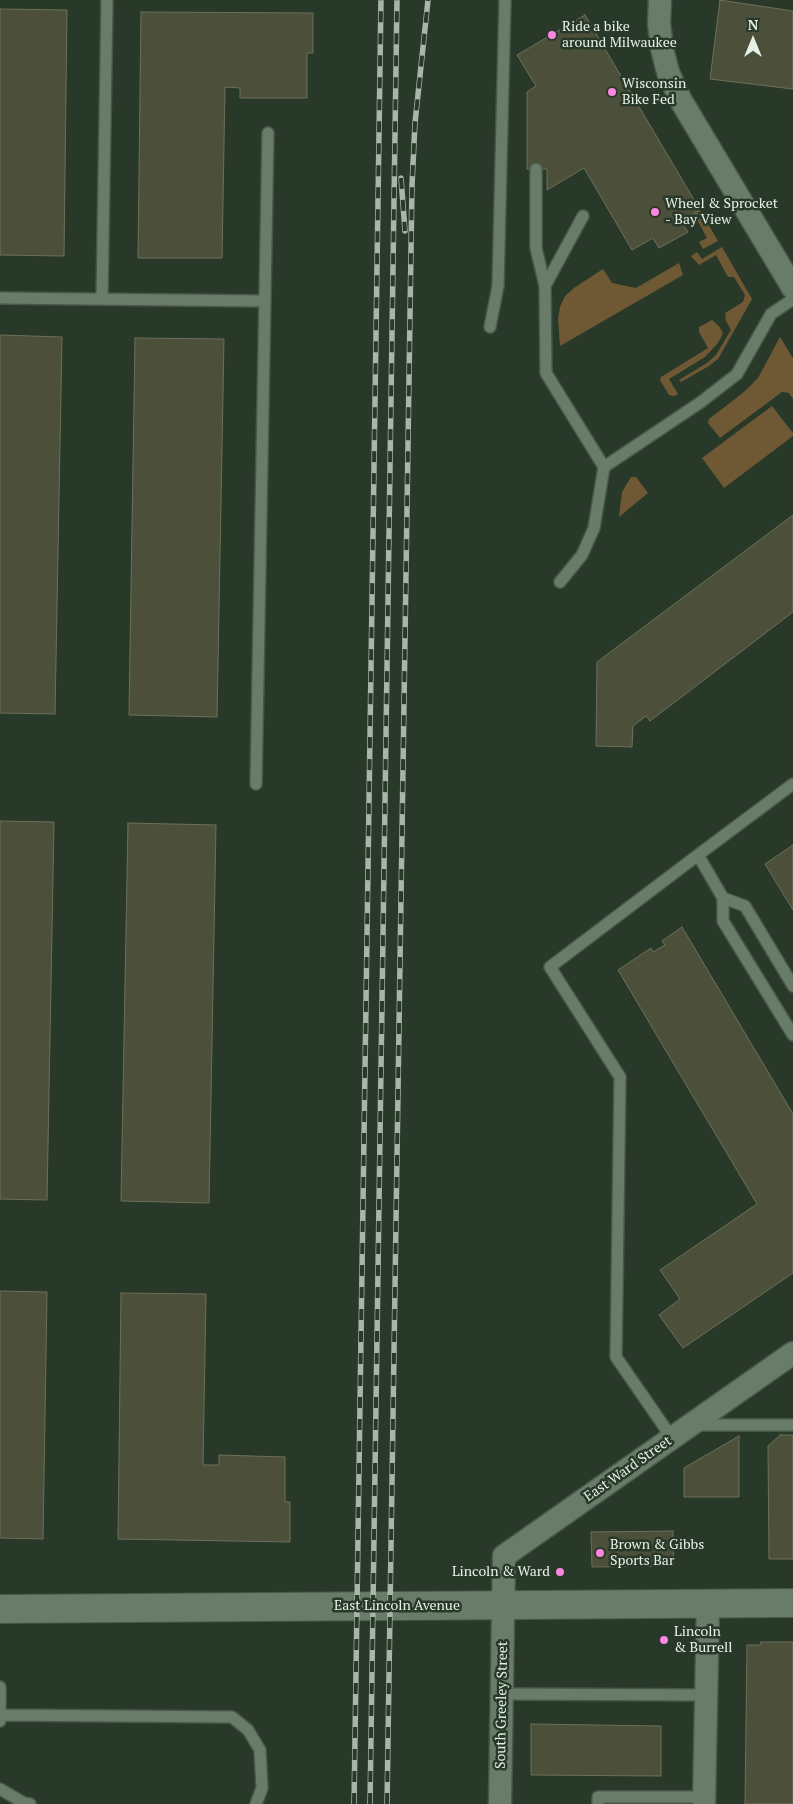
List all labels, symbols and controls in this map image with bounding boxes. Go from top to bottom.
north arrow [728,15,778,65]
text: N [748,15,758,34]
place label: Ride a bike around Milwaukee [562,19,677,52]
marker: Ride a bike around Milwaukee [546,29,558,41]
place label: Wisconsin Bike Fed [622,76,686,108]
marker: Wisconsin Bike Fed [606,86,618,98]
place label: Wheel & Sprocket - Bay View [665,196,778,228]
marker: Wheel & Sprocket - Bay View [649,206,661,218]
street label: East Ward Street [581,1433,675,1505]
place label: Brown & Gibbs Sports Bar [610,1537,704,1570]
marker: Brown & Gibbs Sports Bar [594,1547,606,1559]
place label: Lincoln & Ward [452,1564,550,1580]
marker: Lincoln & Ward [554,1566,566,1578]
street label: East Lincoln Avenue [334,1598,460,1614]
place label: Lincoln & Burrell [674,1624,732,1656]
marker: Lincoln & Burrell [658,1634,670,1646]
street label: South Greeley Street [492,1641,512,1769]

